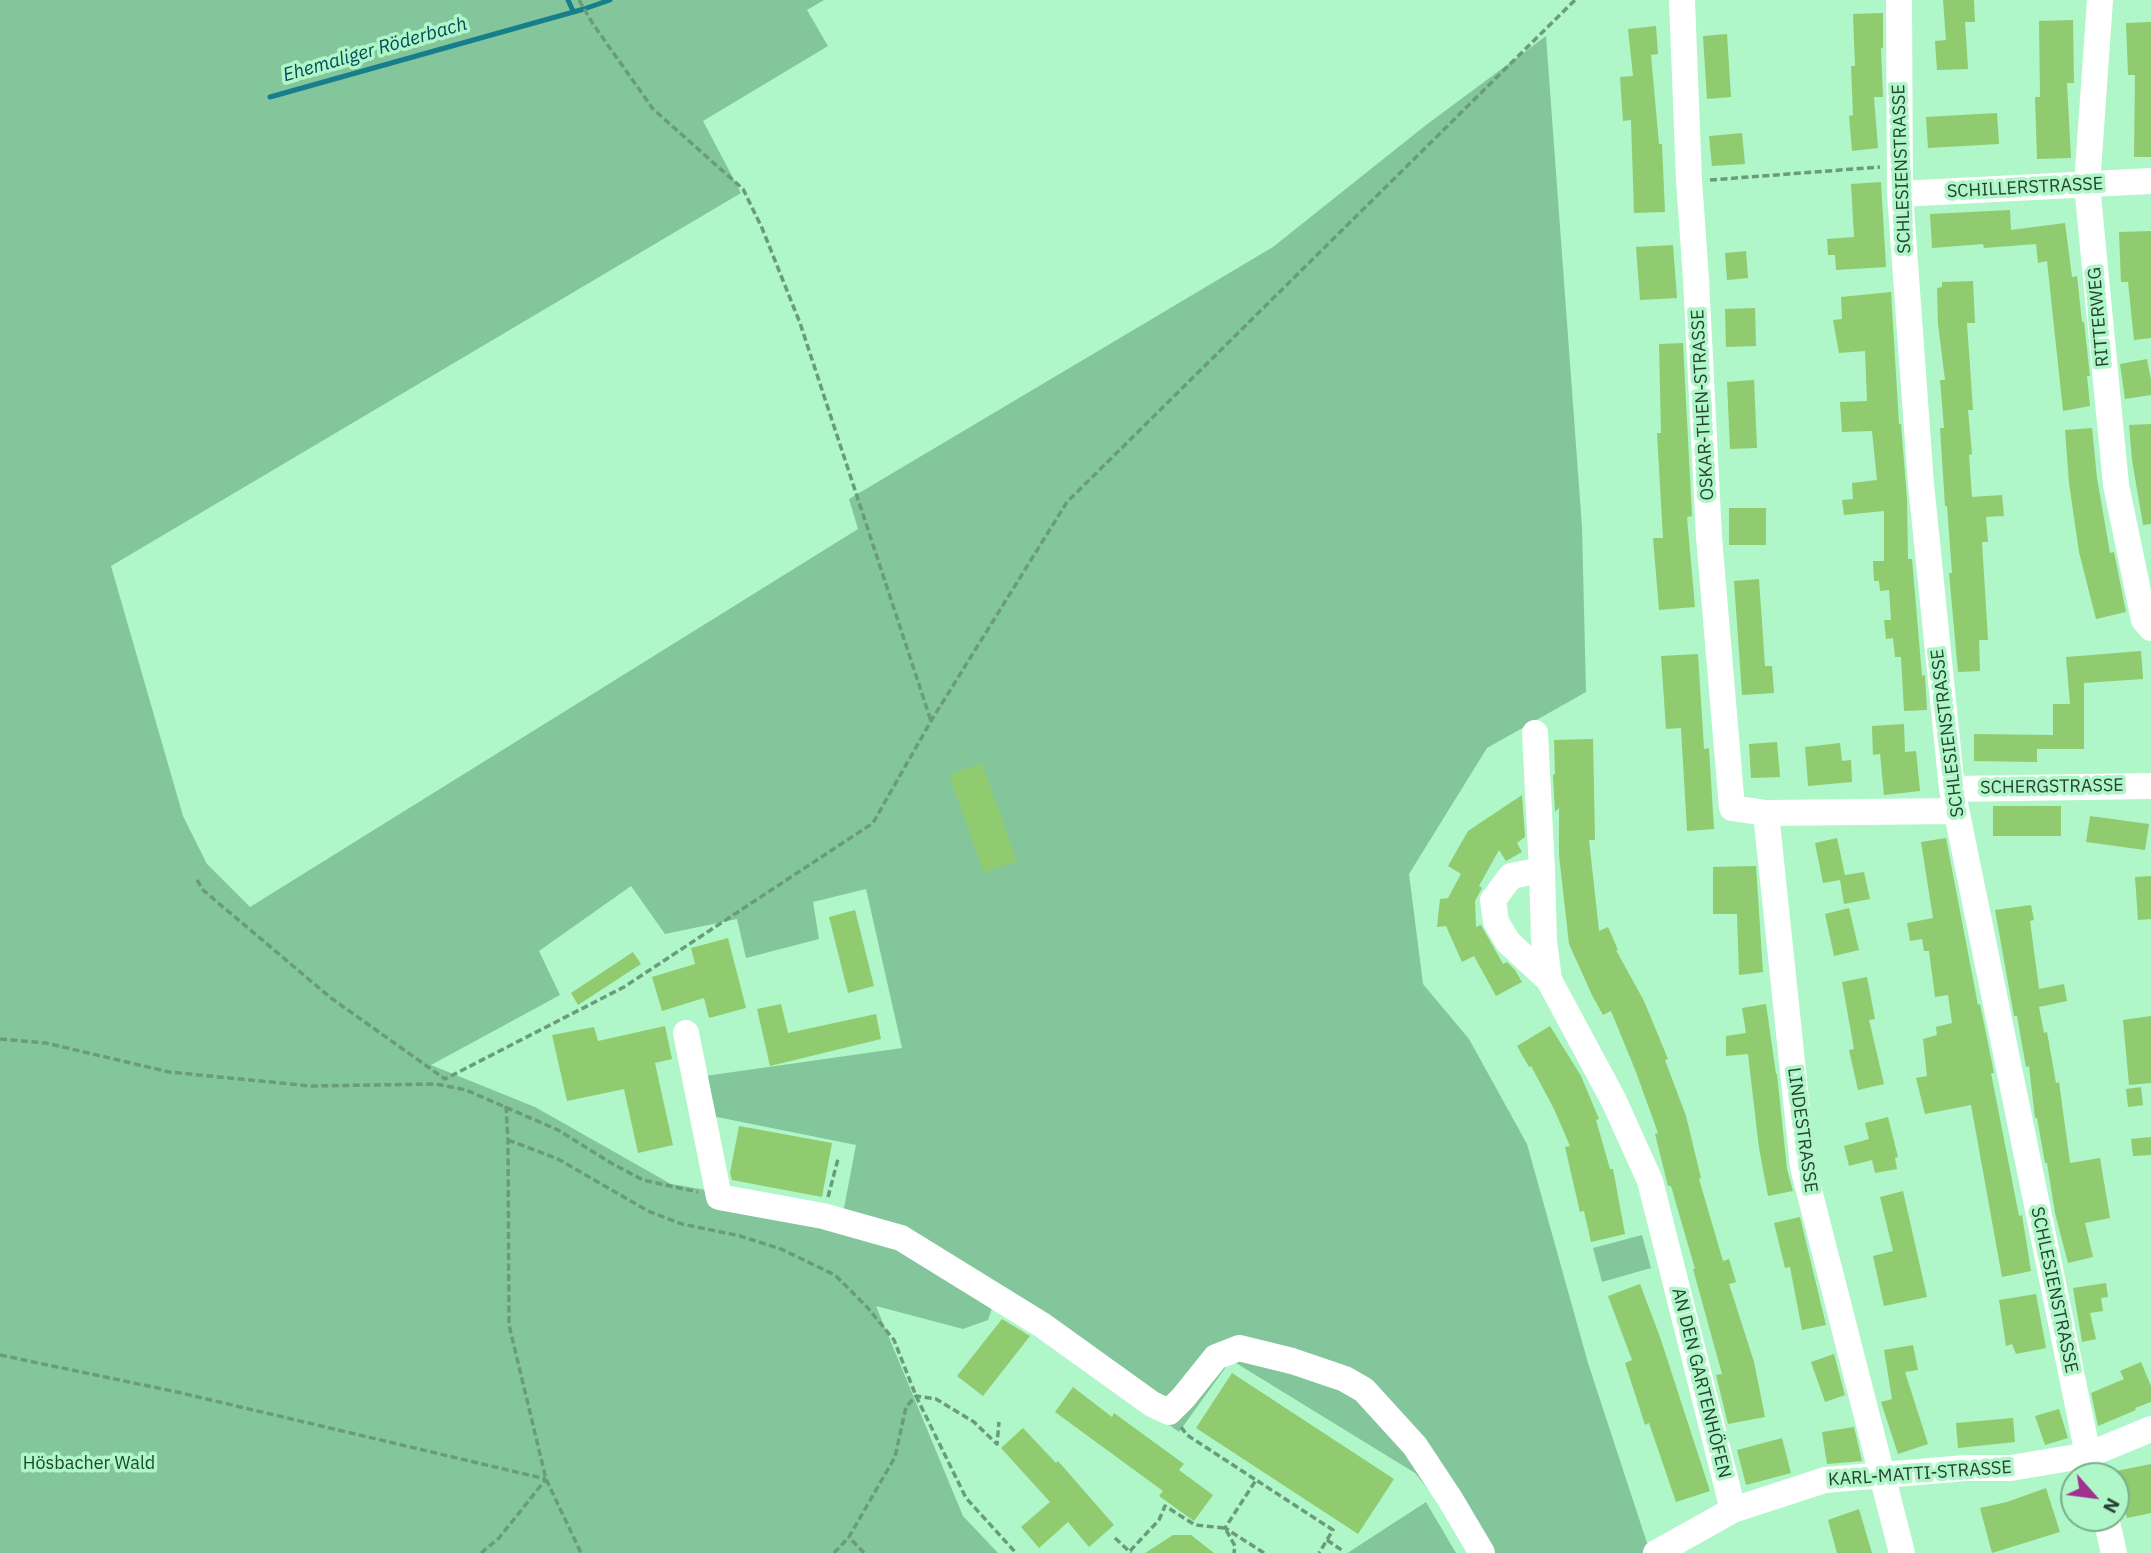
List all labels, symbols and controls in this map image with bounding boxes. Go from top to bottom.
water label: Ehemaliger Röderbach [280,13,470,87]
street label: SCHLESIENSTRASSE [1888,84,1916,254]
street label: SCHILLERSTRASSE [1946,173,2104,203]
street label: RITTERWEG [2084,266,2114,368]
street label: OSKAR-THEN-STRASSE [1687,309,1719,501]
street label: SCHLESIENSTRASSE [1927,648,1969,818]
street label: SCHERGSTRASSE [1980,775,2124,799]
street label: LINDESTRASSE [1783,1066,1821,1194]
street label: SCHLESIENSTRASSE [2026,1205,2082,1375]
street label: AN DEN GARTENHÖFEN [1667,1286,1735,1480]
park label: Hösbacher Wald [23,1453,155,1475]
street label: KARL-MATTI-STRASSE [1827,1457,2013,1491]
north arrow [2060,1462,2130,1532]
text: N [2098,1494,2126,1518]

